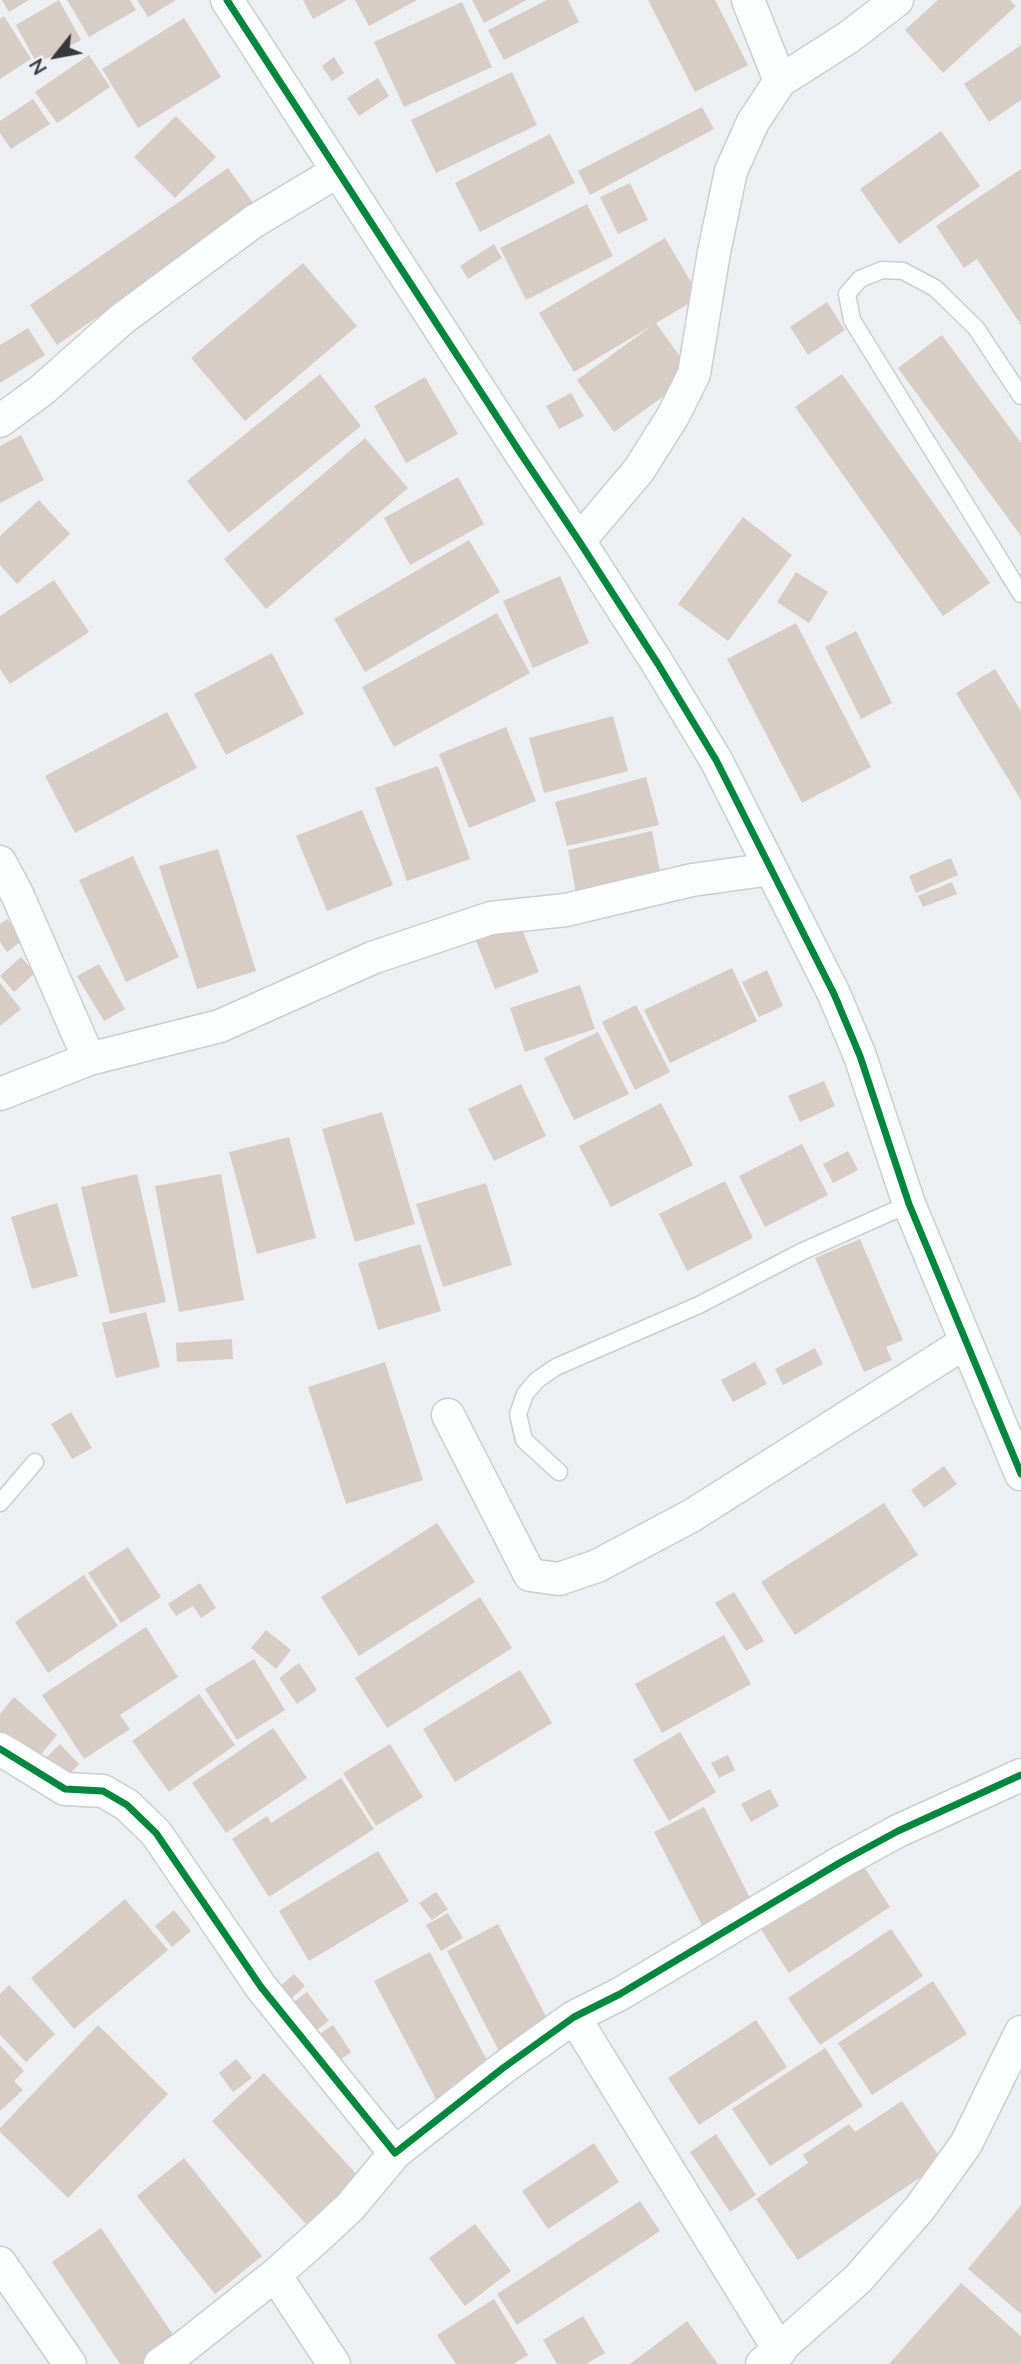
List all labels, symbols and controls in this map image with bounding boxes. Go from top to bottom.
north arrow [21,21,91,91]
text: N [24,55,51,79]

